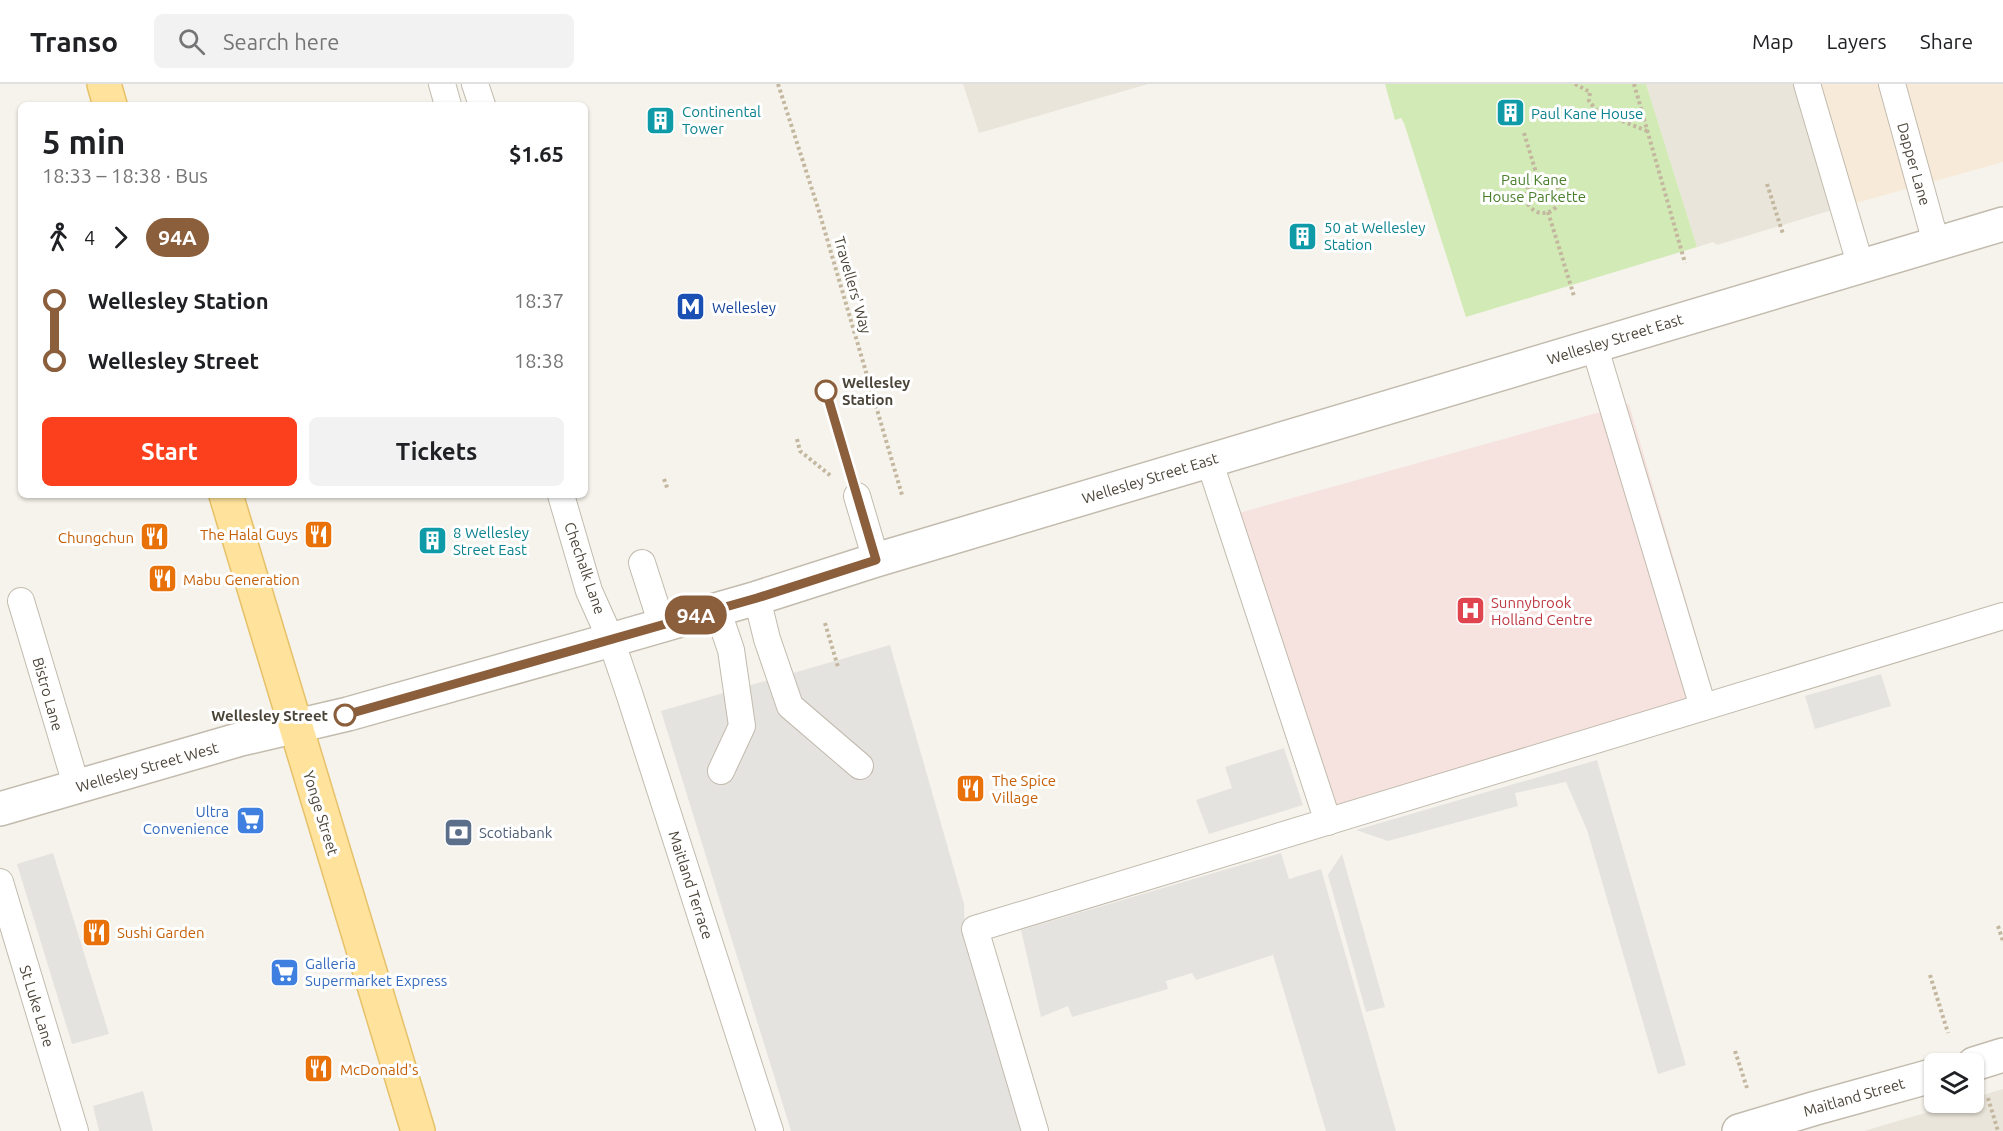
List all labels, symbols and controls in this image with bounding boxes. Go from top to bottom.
search box [154,14,574,68]
icon: search [175,25,208,58]
text: Transo [30,26,118,57]
text: Search here [223,29,339,54]
text: Map [1752,29,1793,53]
text: Layers [1826,29,1887,53]
text: Share [1920,29,1973,53]
building icon: Paul Kane House [1494,97,1526,129]
place label: Continental Tower [682,103,761,137]
building icon: Continental Tower [645,104,677,136]
place label: Paul Kane House [1531,105,1643,122]
street label: Dapper Lane [1894,121,1934,207]
text: 5 min [42,123,125,160]
text: $1.65 [509,141,564,166]
text: 18:33 – 18:38 · Bus [42,164,208,187]
park label: Paul Kane House Parkette [1482,171,1586,205]
place label: 50 at Wellesley Station [1324,219,1425,253]
building icon: 50 at Wellesley Station [1287,220,1319,252]
icon: walk [42,221,75,254]
icon: forward [104,221,137,254]
text: 94A [158,225,197,249]
text: 4 [84,226,95,249]
street label: Travellers' Way [831,234,875,336]
text: Wellesley Station [88,288,269,313]
text: 18:37 [514,289,564,312]
metro station icon: Wellesley [675,291,707,323]
place label: Wellesley [712,299,776,316]
street label: Wellesley Street East [1545,310,1685,368]
text: Wellesley Street [88,348,259,373]
text: 18:38 [514,349,564,372]
place label: Wellesley Station [842,374,910,408]
marker: Wellesley Station [815,380,837,402]
button: Start [42,417,297,486]
button: Tickets [309,417,564,486]
street label: Wellesley Street East [1080,449,1220,507]
restaurant icon: The Halal Guys [303,518,335,550]
street label: Chechalk Lane [561,520,609,616]
restaurant icon: Chungchun [139,521,171,553]
place label: 8 Wellesley Street East [453,524,529,558]
building icon: 8 Wellesley Street East [416,525,448,557]
place label: The Halal Guys [200,526,298,543]
place label: Chungchun [58,529,134,546]
restaurant icon: Mabu Generation [146,563,178,595]
place label: Mabu Generation [183,571,300,588]
place label: Sunnybrook Holland Centre [1491,594,1592,628]
hospital icon: Sunnybrook Holland Centre [1454,595,1486,627]
line badge: 94A [662,596,730,634]
text: 94A [677,603,715,627]
street label: Bistro Lane [29,655,67,733]
marker: Wellesley Street [334,704,356,726]
place label: Wellesley Street [211,707,329,724]
street label: Wellesley Street West [74,739,220,795]
street label: Yonge Street [300,769,342,857]
place label: The Spice Village [992,772,1056,806]
restaurant icon: The Spice Village [955,773,987,805]
place label: Ultra Convenience [143,803,229,837]
supermarket icon: Ultra Convenience [234,804,266,836]
bank icon: Scotiabank [442,816,474,848]
place label: Scotiabank [479,824,553,841]
street label: Maitland Terrace [665,829,717,941]
restaurant icon: Sushi Garden [80,916,112,948]
place label: Sushi Garden [117,924,205,941]
place label: Galleria Supermarket Express [305,955,447,989]
supermarket icon: Galleria Supermarket Express [268,956,300,988]
street label: St Luke Lane [16,963,58,1049]
restaurant icon: McDonald's [303,1053,335,1085]
map controls [1924,1053,1984,1113]
button: layers [1924,1053,1984,1113]
place label: McDonald's [340,1061,418,1078]
street label: Maitland Street [1801,1074,1907,1120]

